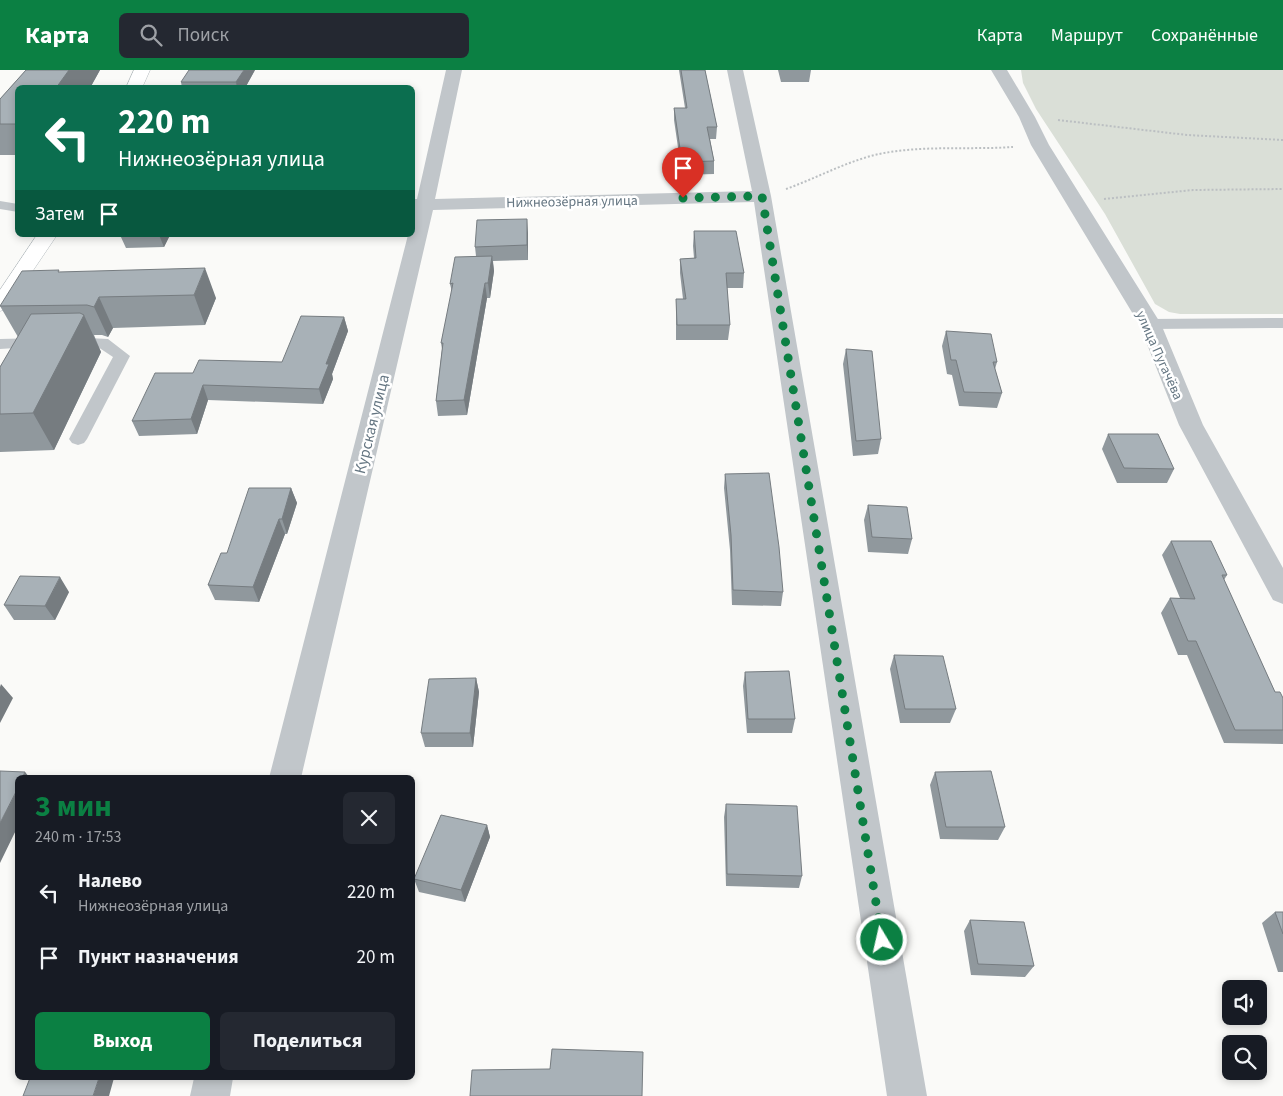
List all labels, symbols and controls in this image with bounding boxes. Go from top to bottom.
search box [119,13,469,58]
text: Карта [25,18,89,53]
icon: search [137,21,165,49]
text: Поиск [177,22,229,49]
text: Карта [977,23,1023,48]
text: Маршрут [1051,23,1123,48]
text: Сохранённые [1151,23,1258,48]
text: 220 m [118,97,210,147]
icon: left [35,105,100,170]
text: Нижнеозёрная улица [118,143,325,175]
pin [662,147,704,198]
icon: arrive [669,154,697,182]
street label: Нижнеозёрная улица [506,191,638,213]
icon: arrive [95,200,123,228]
text: Затем [35,201,85,228]
street label: улица Пугачёва [1130,308,1188,403]
street label: Курская улица [349,372,395,476]
text: 3 мин [35,785,112,828]
button: close [343,792,395,844]
text: 240 m · 17:53 [35,826,122,848]
text: Налево [78,868,142,895]
icon: left [35,879,63,907]
text: 220 m [347,879,395,906]
text: Нижнеозёрная улица [78,895,228,917]
position arrow [855,913,907,965]
icon: arrive [35,944,63,972]
text: Пункт назначения [78,944,239,971]
text: 20 m [357,944,395,971]
map controls [1222,980,1267,1080]
button: sound [1222,980,1267,1025]
button: Выход [35,1012,210,1070]
button: Поделиться [220,1012,395,1070]
button: search [1222,1035,1267,1080]

